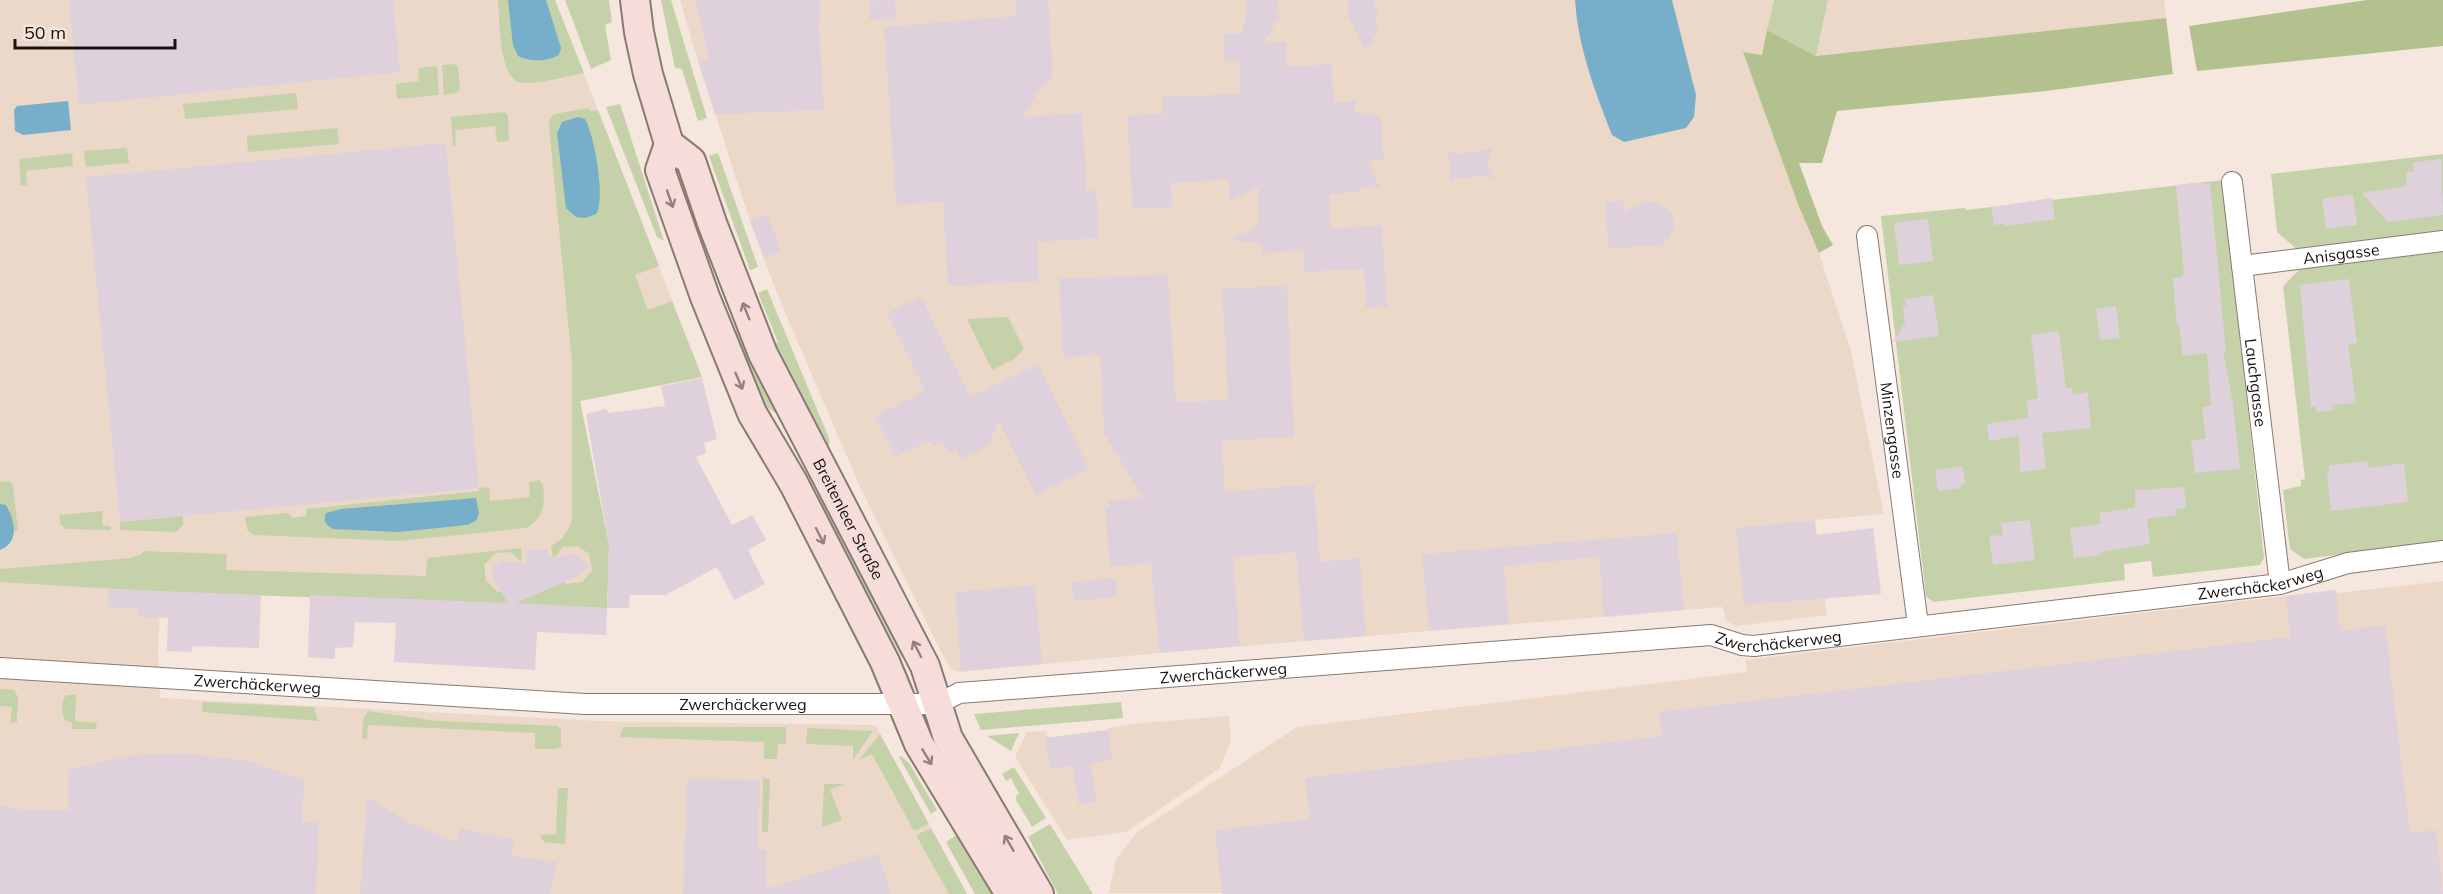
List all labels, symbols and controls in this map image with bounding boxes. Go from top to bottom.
scale bar [15,12,176,50]
text: 50 m [24,21,66,44]
one-way arrow [666,189,677,208]
street label: Anisgasse [2302,239,2381,268]
one-way arrow [739,303,750,321]
street label: Lauchgasse [2241,337,2271,428]
one-way arrow [734,372,745,390]
street label: Minzengasse [1876,381,1909,480]
street label: Breitenleer Straße [809,455,888,583]
one-way arrow [815,527,827,545]
street label: Zwerchäckerweg [2196,561,2325,604]
street label: Zwerchäckerweg [1713,626,1843,656]
one-way arrow [911,641,922,659]
street label: Zwerchäckerweg [1159,658,1288,687]
street label: Zwerchäckerweg [193,670,322,698]
street label: Zwerchäckerweg [679,694,807,714]
one-way arrow [921,748,933,765]
one-way arrow [1003,835,1015,852]

